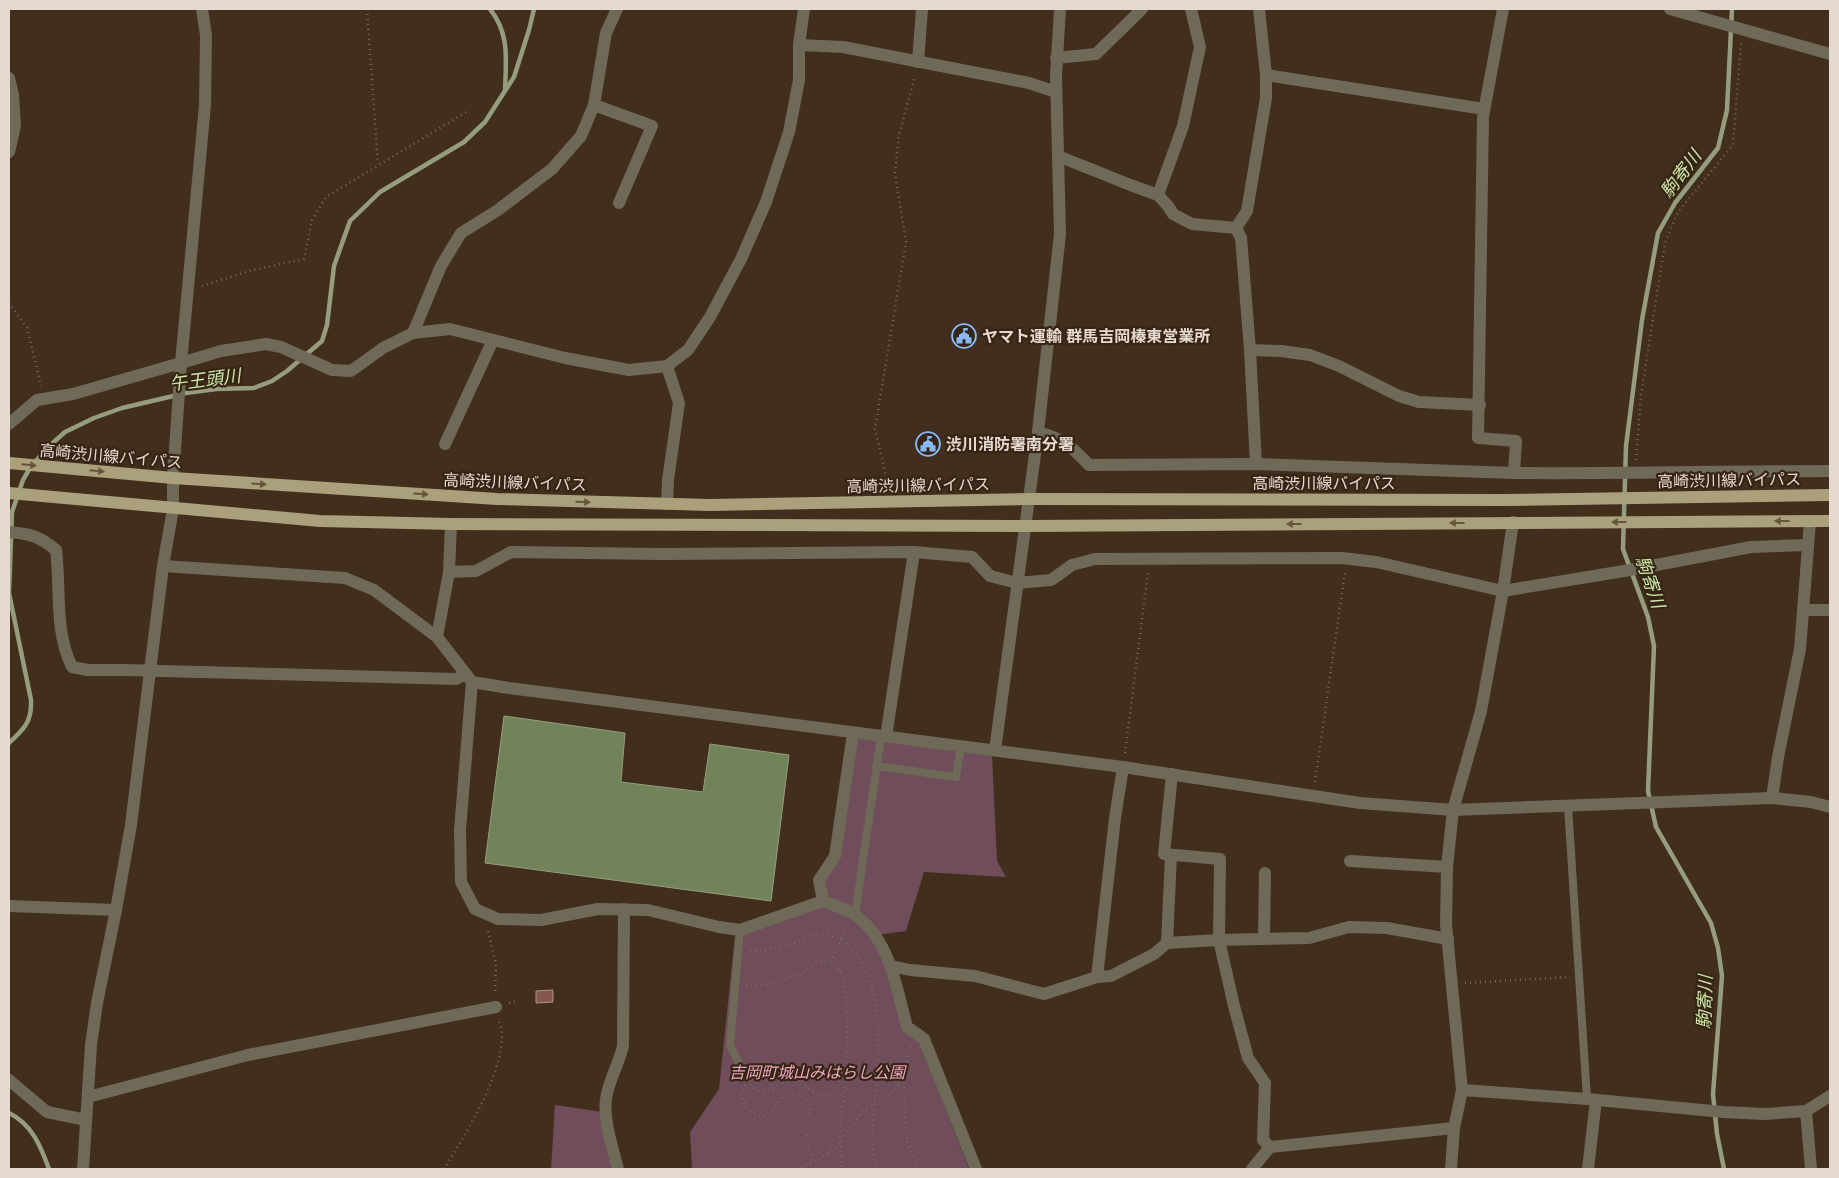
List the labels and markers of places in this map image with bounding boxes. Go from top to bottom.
public building icon: ヤマト運輸 群馬吉岡榛東営業所 [951,323,977,349]
place label: ヤマト運輸 群馬吉岡榛東営業所 [982,325,1210,347]
public building icon: 渋川消防署南分署 [915,431,941,457]
place label: 渋川消防署南分署 [946,433,1074,455]

